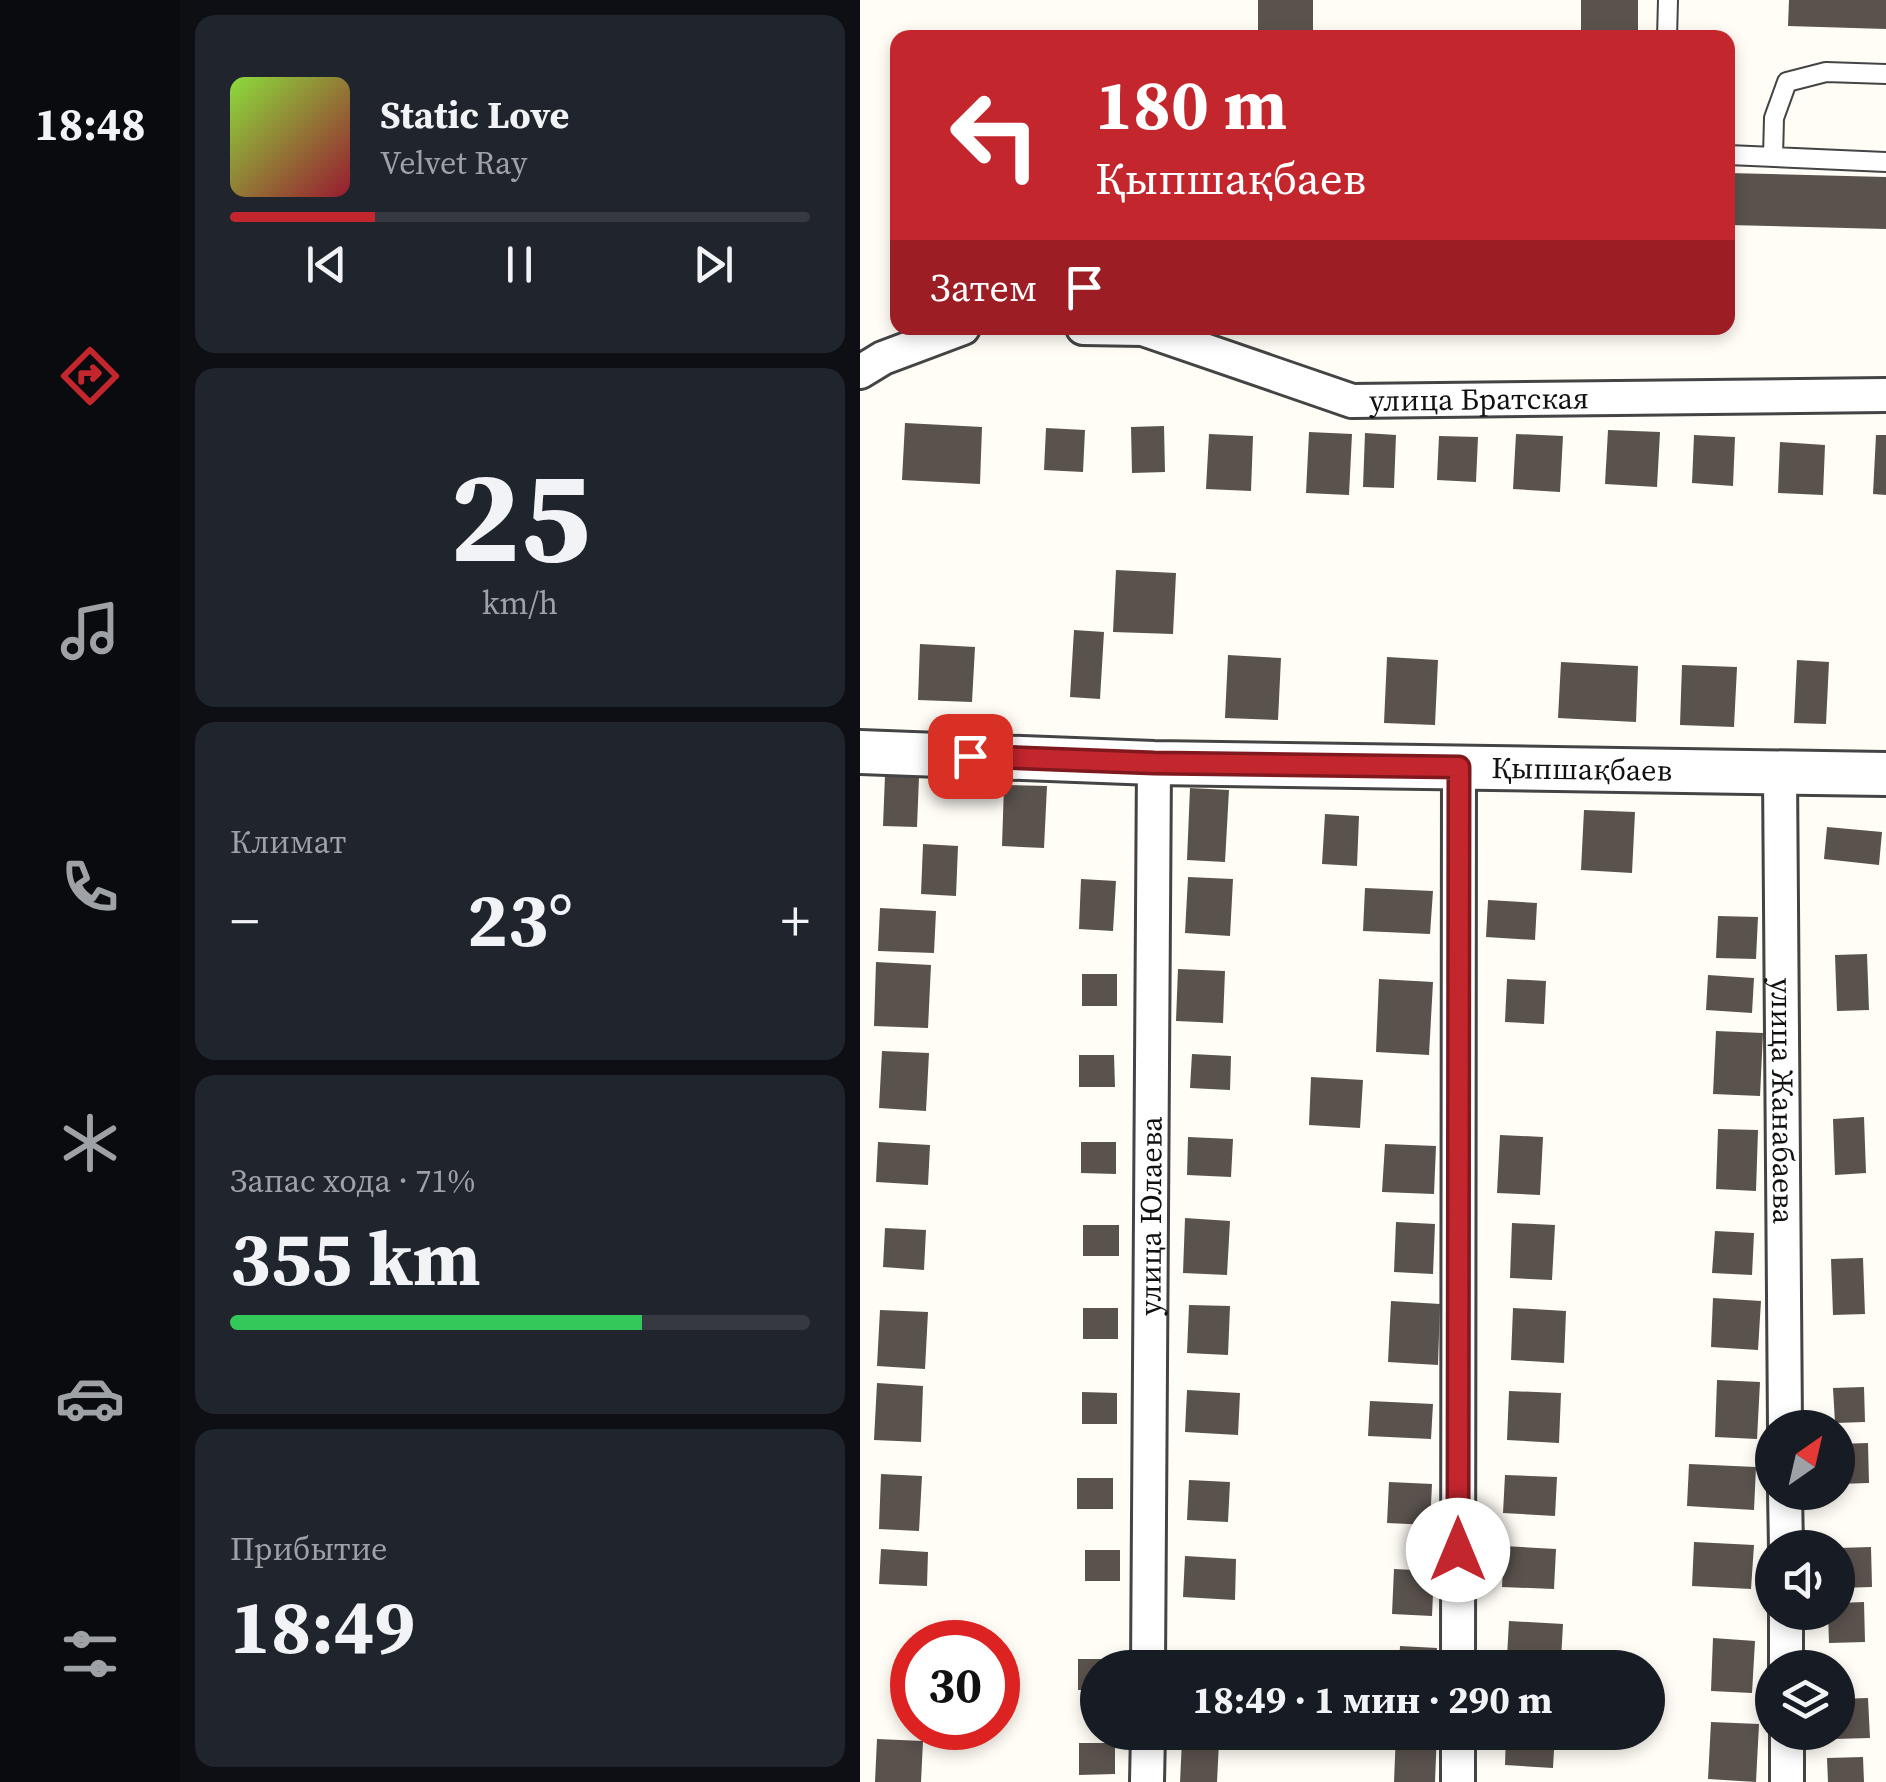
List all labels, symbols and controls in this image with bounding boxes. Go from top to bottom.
text: 180 m [1095,56,1287,152]
icon: left [930,70,1060,200]
text: Static Love [380,89,569,141]
text: 18:48 [34,93,146,155]
text: Velvet Ray [380,141,527,185]
text: Қыпшақбаев [1095,147,1366,209]
icon: previous [299,237,354,292]
icon: pause [492,237,547,292]
icon: next [686,237,741,292]
icon: arrive [1057,260,1112,315]
text: Затем [930,262,1037,314]
icon: directions [55,341,125,411]
street label: улица Братская [1369,377,1589,421]
text: 25 [450,426,590,605]
text: km/h [482,581,558,625]
icon: music [55,596,125,666]
pin [928,714,1013,799]
icon: arrive [943,729,998,784]
street label: Қыпшақбаев [1491,747,1672,791]
text: Климат [230,820,346,864]
icon: phone [55,852,125,922]
text: 23° [467,868,573,971]
text: − [230,883,259,958]
text: + [781,883,810,958]
street label: улица Жанабаева [1762,978,1804,1225]
icon: climate [55,1108,125,1178]
street label: улица Юлаева [1129,1116,1172,1316]
text: Запас хода · 71% [230,1159,475,1203]
text: 355 km [230,1207,481,1310]
icon: car [55,1363,125,1433]
north arrow [1755,1410,1855,1510]
map controls [1755,1410,1855,1750]
position arrow [1406,1498,1510,1602]
text: Прибытие [230,1527,387,1571]
button: sound [1755,1530,1855,1630]
text: 18:49 [230,1575,415,1678]
icon: filters [55,1619,125,1689]
speed limit sign: 30 [890,1620,1020,1750]
button: layers [1755,1650,1855,1750]
text: 18:49 · 1 мин · 290 m [1193,1674,1552,1726]

